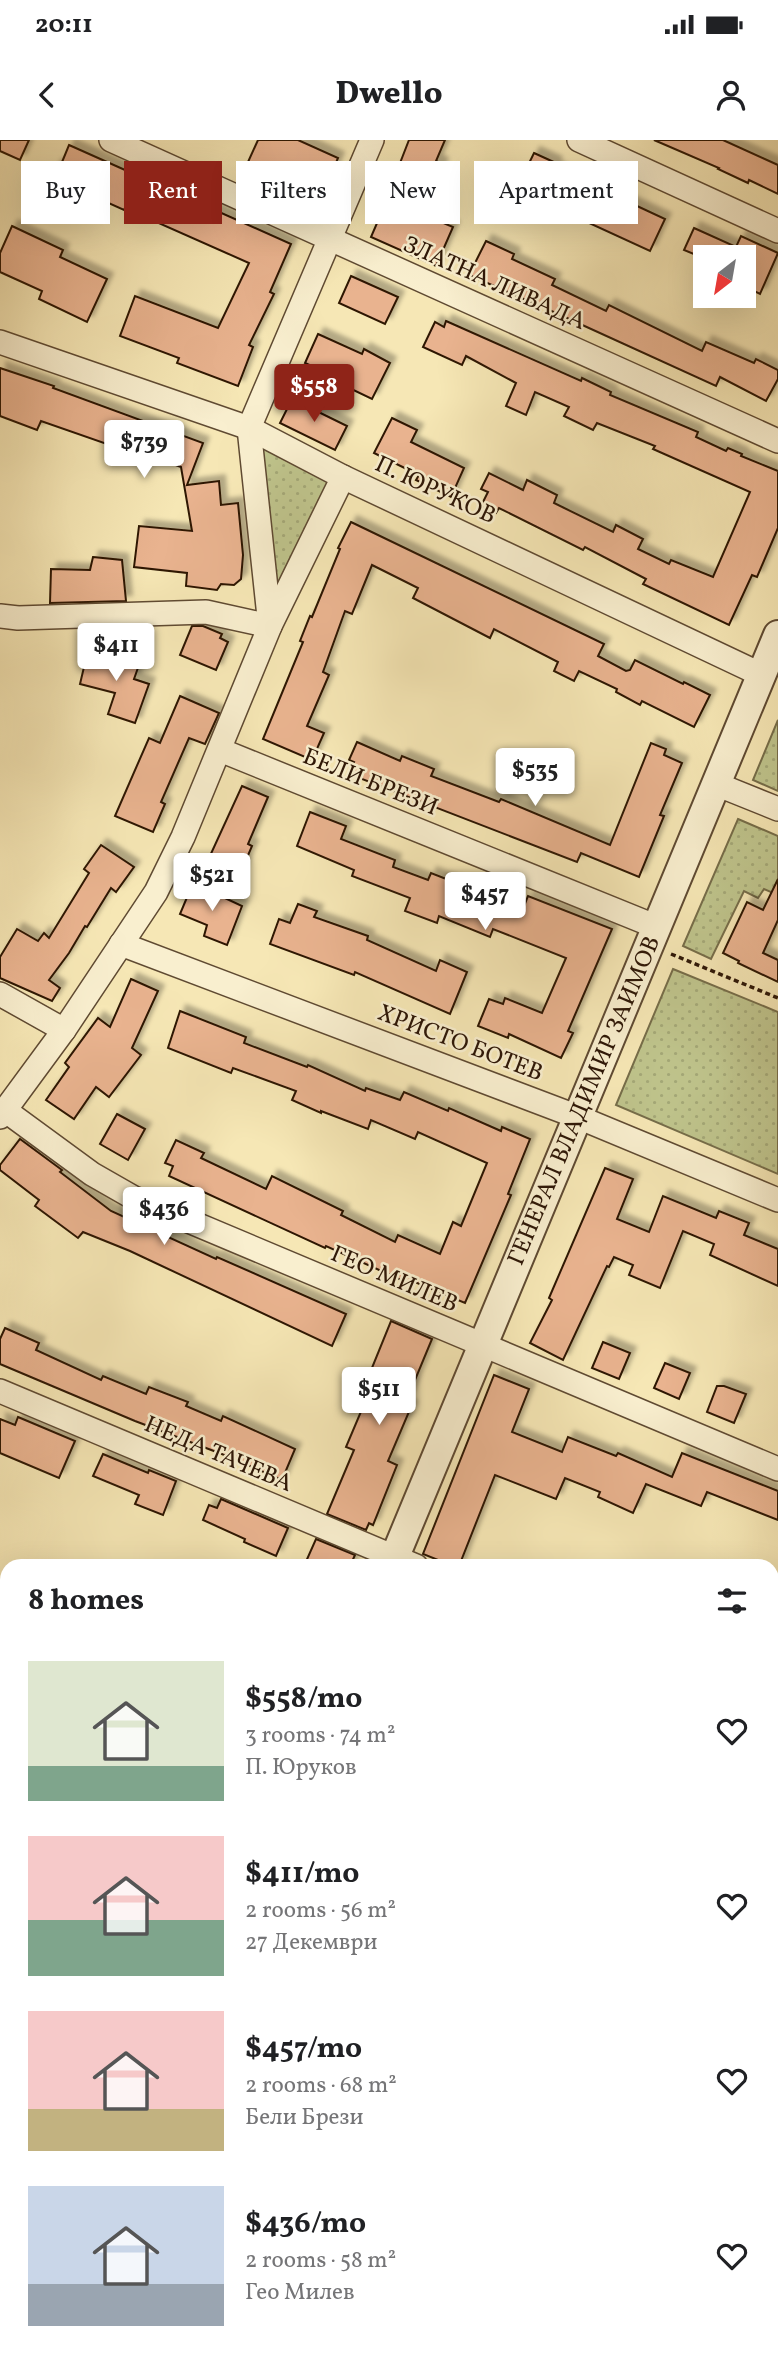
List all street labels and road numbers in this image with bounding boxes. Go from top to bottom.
street label: ЗЛАТНА ЛИВАДА [397,228,591,340]
street label: П. ЮРУКОВ [369,448,501,534]
street label: БЕЛИ БРЕЗИ [297,740,443,826]
street label: ГЕНЕРАЛ ВЛАДИМИР ЗАИМОВ [500,931,670,1271]
street label: ХРИСТО БОТЕВ [372,997,548,1091]
street label: ГЕО МИЛЕВ [325,1238,463,1322]
street label: НЕДА ТАЧЕВА [138,1408,298,1502]

